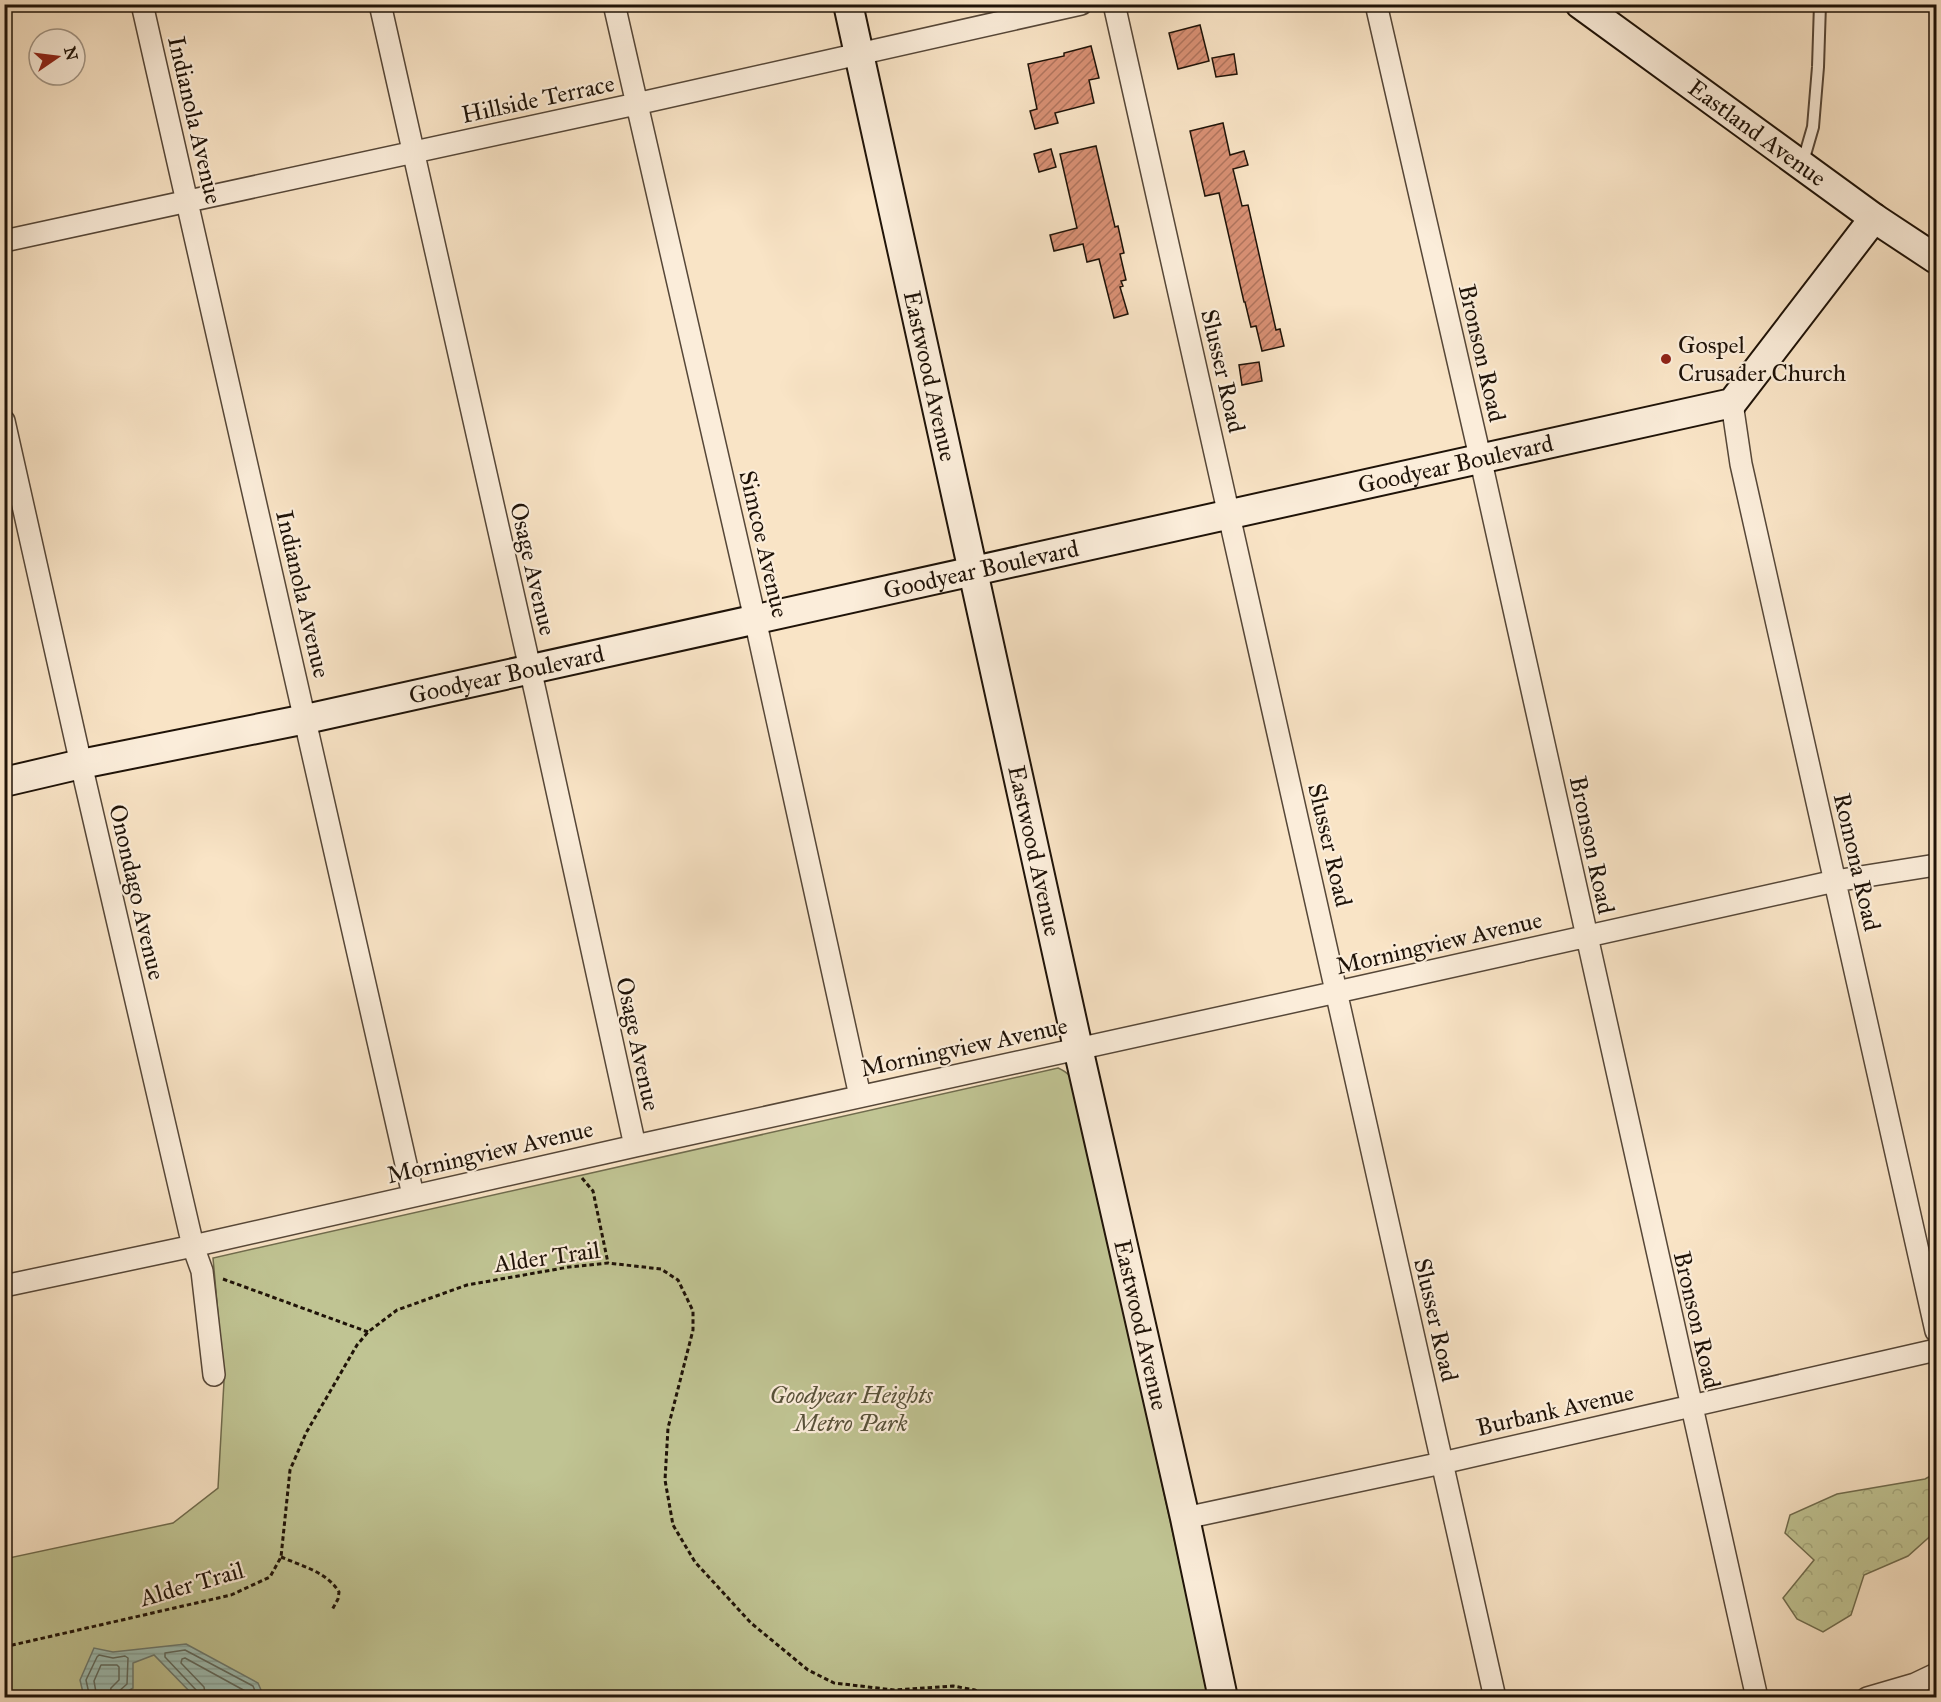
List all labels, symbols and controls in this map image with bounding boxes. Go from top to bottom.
north arrow [27,27,87,87]
street label: Indianola Avenue [161,33,229,207]
text: N [60,45,82,63]
street label: Hillside Terrace [459,68,617,130]
street label: Eastland Avenue [1682,73,1832,193]
street label: Bronson Road [1452,281,1512,425]
street label: Eastwood Avenue [897,288,963,464]
street label: Slusser Road [1194,306,1252,436]
place label: Gospel Crusader Church [1678,330,1846,388]
marker: Gospel Crusader Church [1659,352,1673,366]
street label: Goodyear Boulevard [1355,428,1556,500]
street label: Simcoe Avenue [732,467,796,621]
street label: Osage Avenue [503,500,563,638]
street label: Indianola Avenue [269,507,337,681]
street label: Goodyear Boulevard [881,533,1082,606]
street label: Goodyear Boulevard [406,638,607,711]
street label: Eastwood Avenue [1001,762,1068,939]
street label: Bronson Road [1563,773,1621,917]
street label: Slusser Road [1301,780,1359,910]
street label: Romona Road [1827,790,1887,934]
street label: Onondago Avenue [102,801,172,983]
street label: Morningview Avenue [1333,905,1545,981]
street label: Osage Avenue [609,975,667,1113]
street label: Morningview Avenue [858,1010,1070,1084]
street label: Morningview Avenue [384,1114,596,1190]
street label: Alder Trail [491,1235,603,1279]
street label: Eastwood Avenue [1107,1237,1175,1413]
street label: Bronson Road [1667,1248,1727,1392]
street label: Slusser Road [1407,1255,1465,1385]
street label: Burbank Avenue [1473,1377,1637,1443]
park label: Goodyear Heights Metro Park [769,1380,934,1438]
street label: Alder Trail [136,1555,248,1613]

